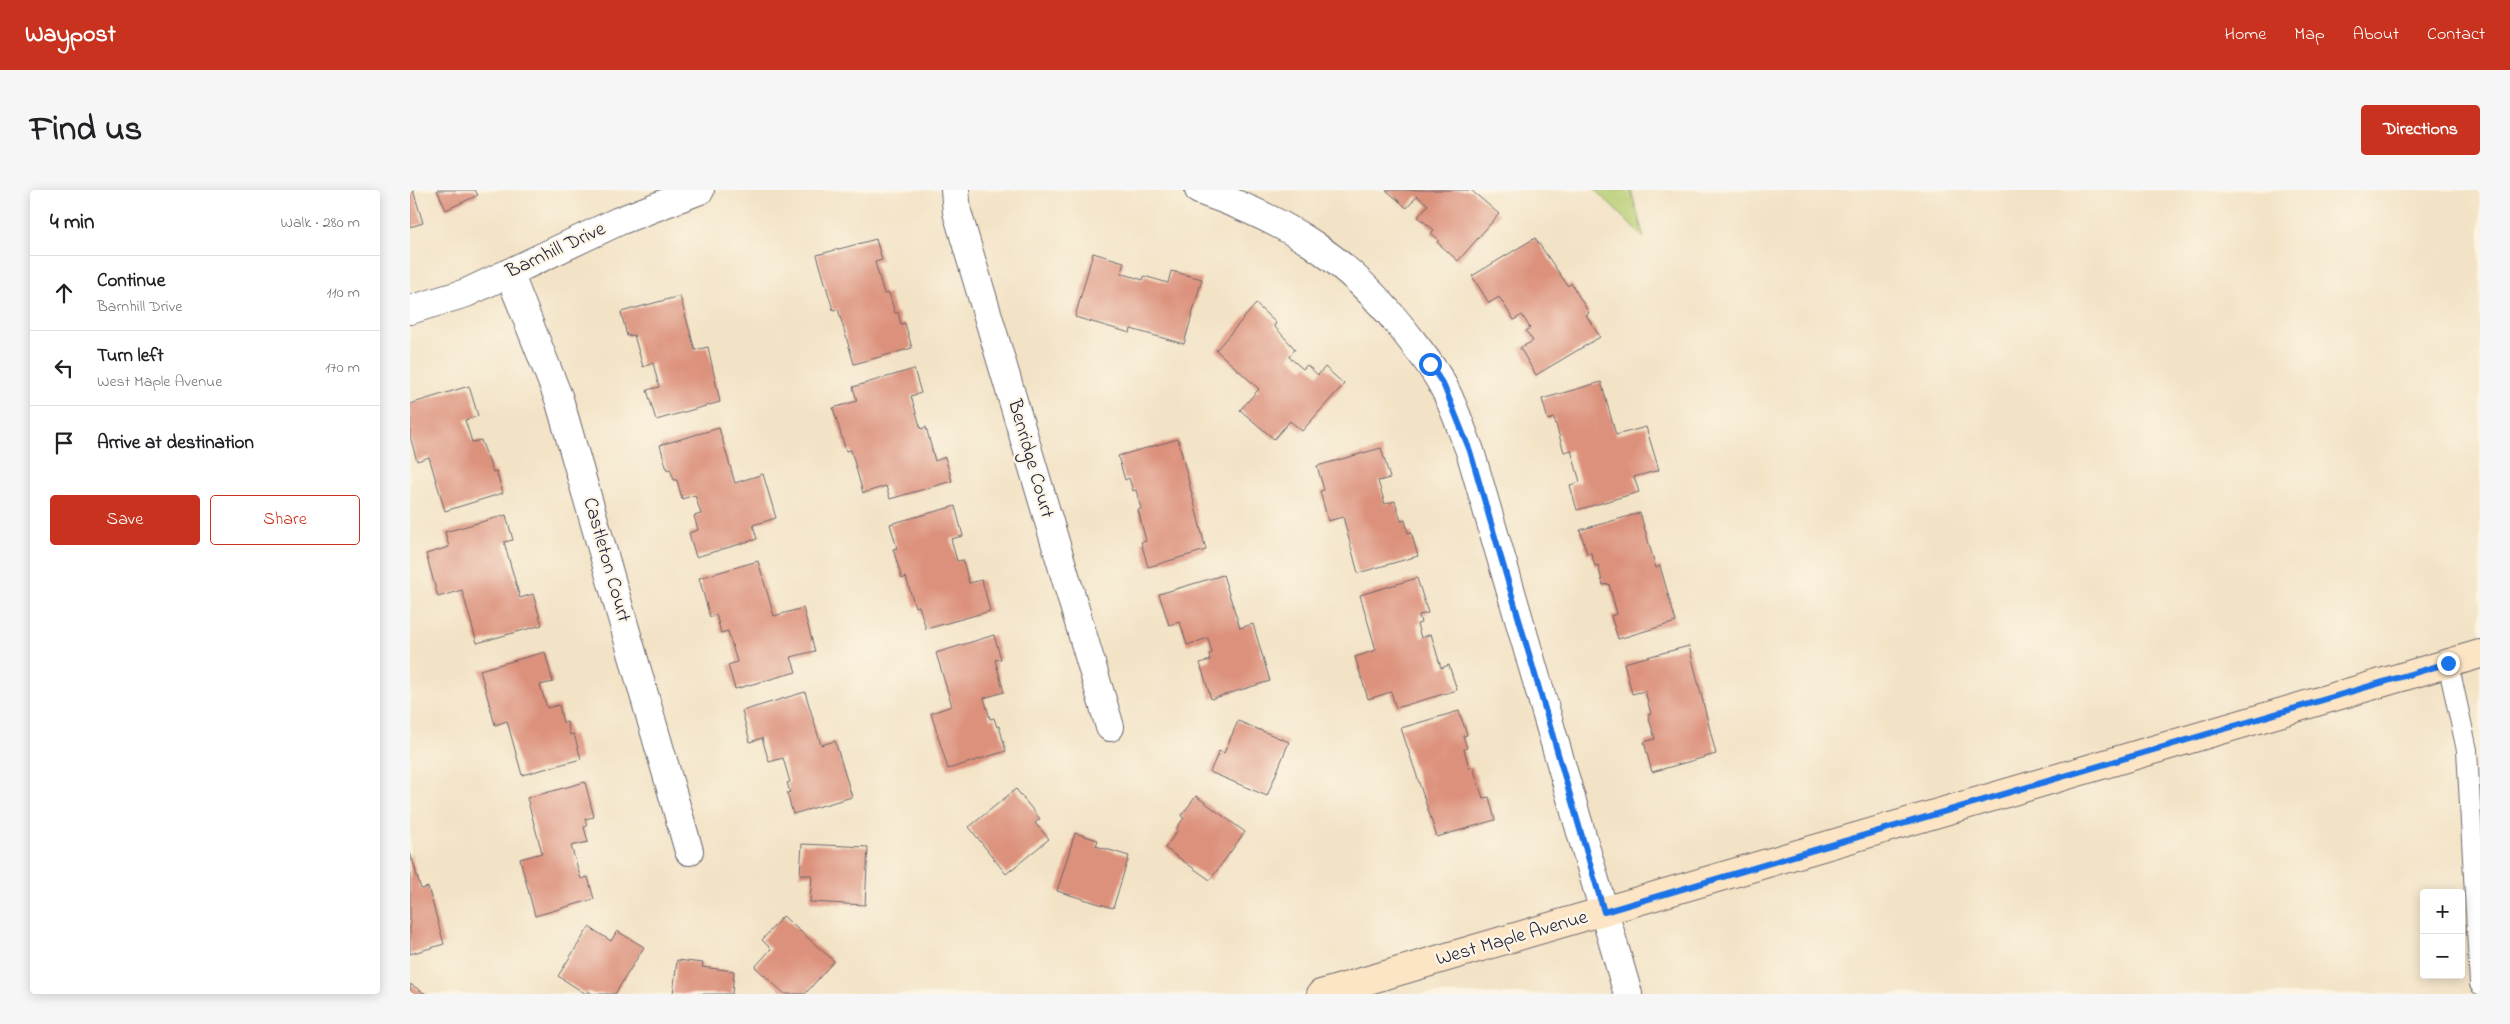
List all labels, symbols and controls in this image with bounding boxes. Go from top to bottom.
text: Waypost [25,18,116,53]
text: Home [2225,22,2266,48]
text: Map [2294,22,2325,48]
text: About [2353,22,2399,48]
text: Contact [2427,22,2485,48]
text: Find us [30,105,142,156]
button: Directions [2361,105,2480,155]
text: 4 min [50,208,94,238]
text: Walk · 280 m [281,211,360,235]
street label: Barnhill Drive [501,215,611,287]
text: Continue [97,268,165,295]
icon: ahead [50,279,78,307]
text: 110 m [326,281,360,305]
text: Barnhill Drive [97,295,183,319]
text: Turn left [97,343,164,370]
route start [1419,353,1442,376]
icon: left [50,354,78,382]
text: 170 m [325,356,360,380]
text: West Maple Avenue [97,370,222,394]
street label: Benridge Court [998,395,1061,522]
icon: arrive [50,429,78,457]
text: Arrive at destination [97,430,254,457]
street label: Castleton Court [574,494,638,626]
button: Save [50,495,200,545]
button: Share [210,495,360,545]
route end [2437,652,2460,675]
map controls [2420,889,2465,979]
button: + [2420,889,2465,934]
street label: West Maple Avenue [1433,903,1591,975]
button: − [2420,934,2465,979]

